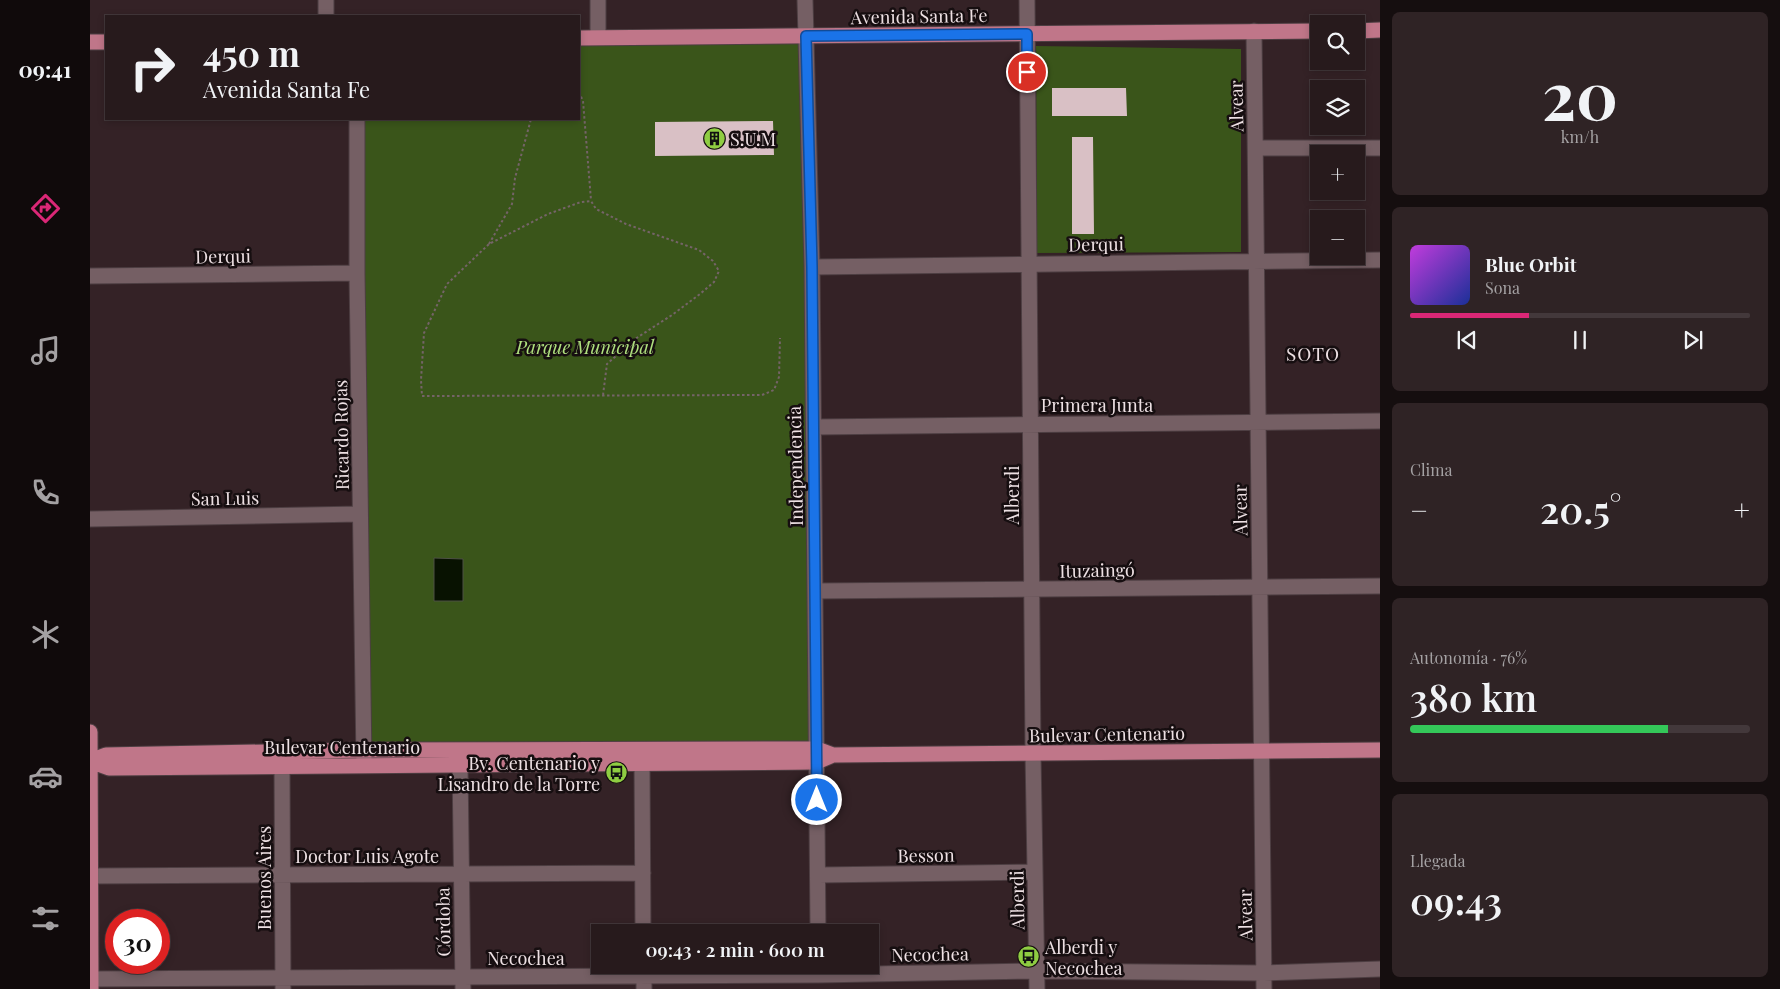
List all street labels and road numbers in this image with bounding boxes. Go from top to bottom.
street label: Avenida Santa Fe [849,3,988,29]
street label: Alvear [1224,80,1248,133]
street label: Derqui [1068,232,1124,256]
street label: Derqui [195,244,251,268]
street label: Ricardo Rojas [328,380,354,490]
street label: Primera Junta [1041,393,1153,417]
street label: Independencia [782,406,808,526]
street label: Alberdi [1000,465,1024,526]
street label: Alvear [1228,484,1252,537]
street label: San Luis [191,485,259,511]
street label: Ituzaingó [1059,557,1135,583]
street label: Bulevar Centenario [1029,721,1185,747]
street label: Bulevar Centenario [264,735,420,759]
street label: Buenos Aires [252,826,276,930]
street label: Besson [897,842,955,867]
street label: Doctor Luis Agote [295,844,439,868]
street label: Alberdi [1004,870,1030,931]
street label: Córdoba [430,887,456,957]
street label: Alvear [1233,889,1257,942]
street label: Necochea [891,941,969,967]
street label: Necochea [487,946,565,970]

